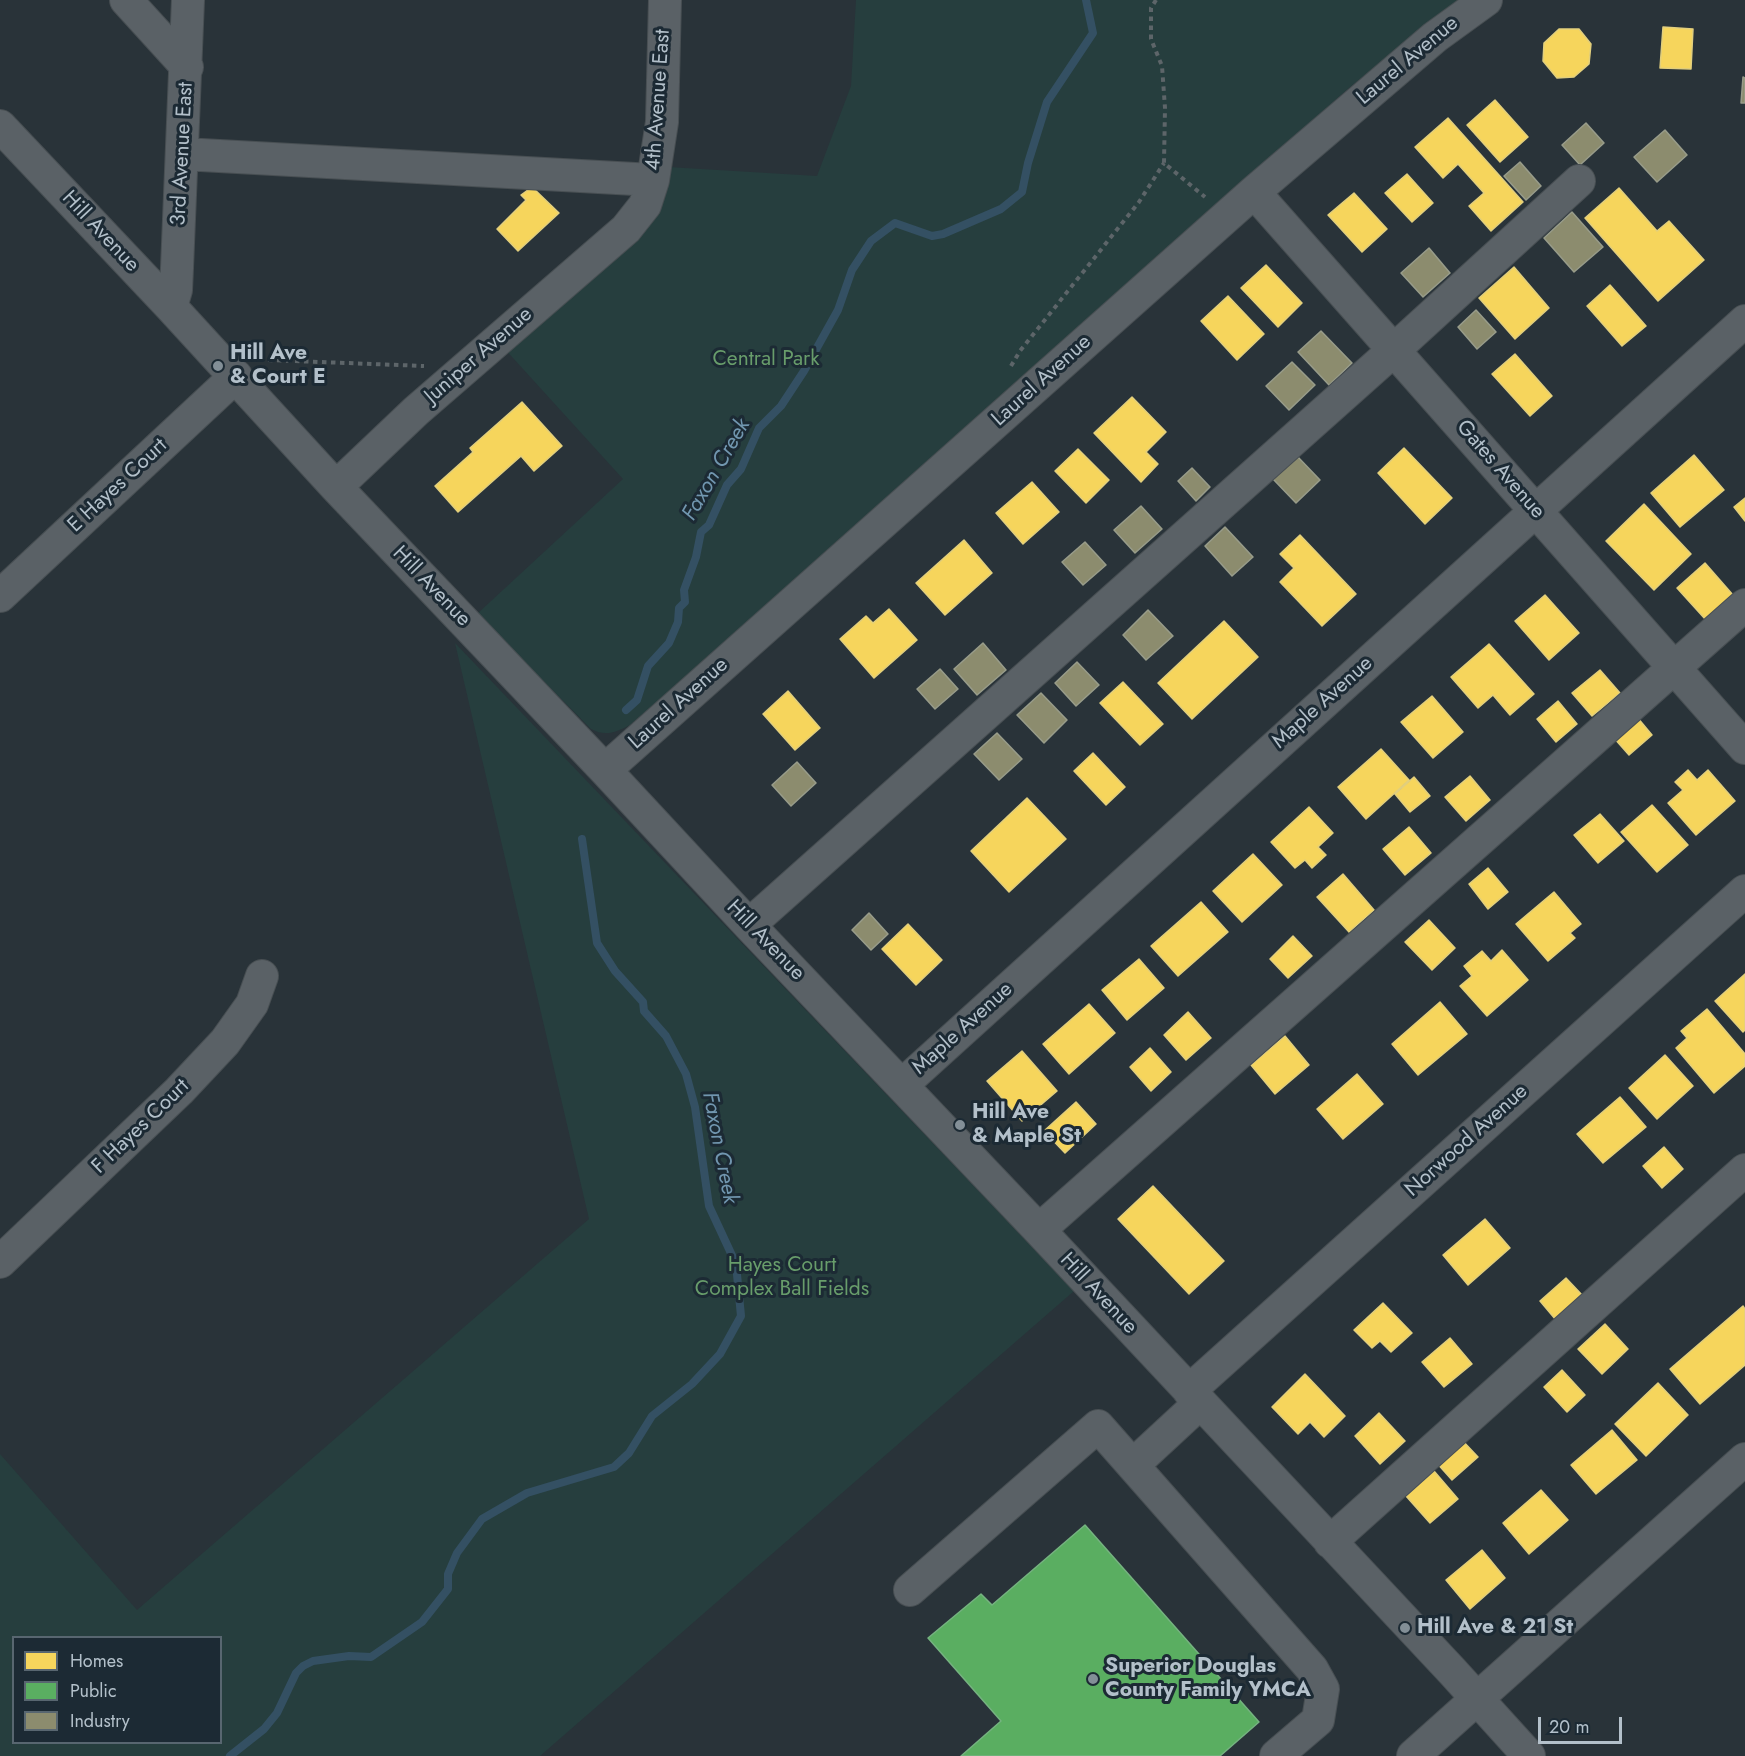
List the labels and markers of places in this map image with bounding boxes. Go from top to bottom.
place label: Hill Ave & Court E [230,341,326,391]
marker: Hill Ave & Court E [211,359,225,373]
place label: Hill Ave & Maple St [972,1100,1081,1150]
marker: Hill Ave & Maple St [953,1118,967,1132]
place label: Hill Ave & 21 St [1417,1615,1573,1641]
marker: Hill Ave & 21 St [1398,1621,1412,1635]
place label: Superior Douglas County Family YMCA [1105,1654,1311,1704]
marker: Superior Douglas County Family YMCA [1086,1672,1100,1686]

